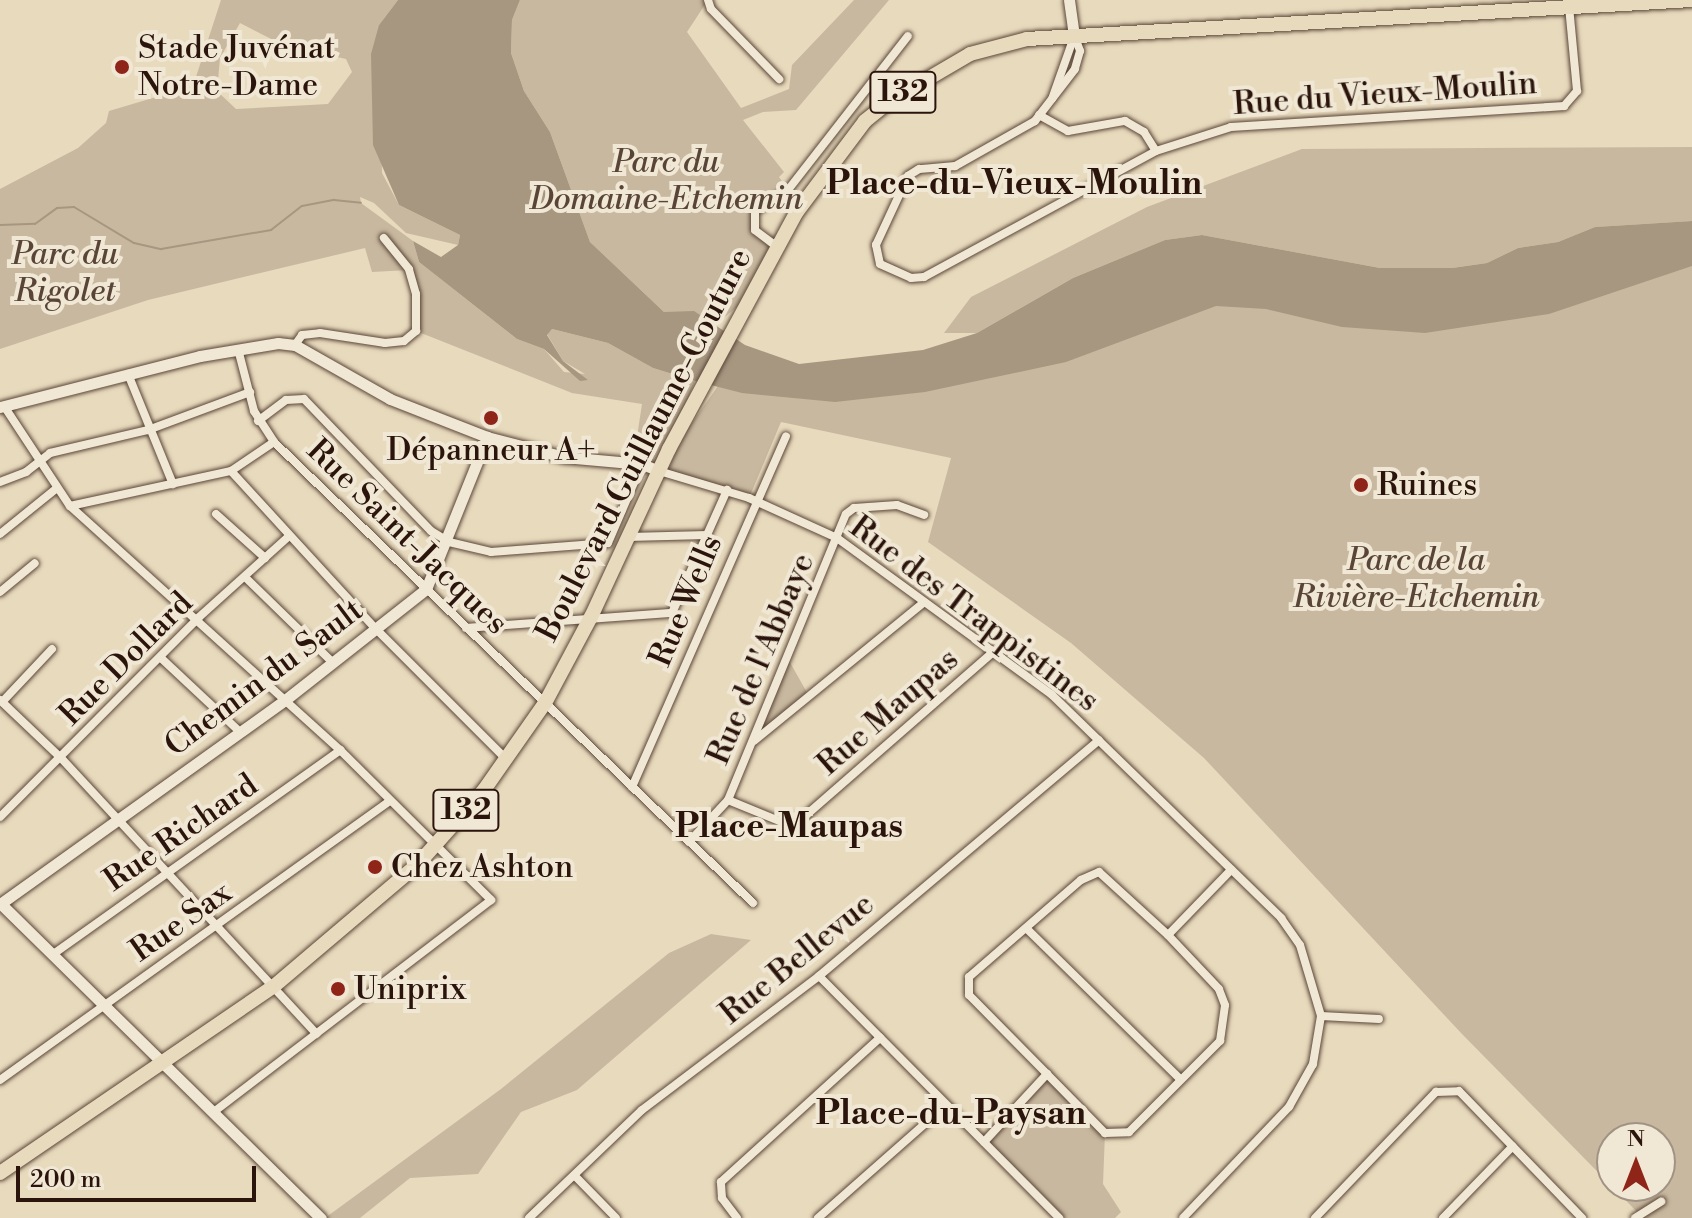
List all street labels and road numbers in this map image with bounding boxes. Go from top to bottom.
street label: Rue du Vieux-Moulin [1232,64,1538,124]
road number: 132 [869,66,937,118]
street label: Boulevard Guillaume-Couture [528,242,760,648]
street label: Rue Saint-Jacques [298,431,516,643]
street label: Rue des Trappistines [842,508,1106,720]
street label: Rue Wells [641,529,731,673]
street label: Rue de l'Abbaye [699,548,823,770]
street label: Rue Dollard [51,584,201,734]
street label: Chemin du Sault [157,591,371,765]
street label: Rue Maupas [810,640,966,784]
street label: Rue Richard [97,766,265,900]
road number: 132 [432,784,500,836]
street label: Rue Sax [123,874,239,970]
street label: Rue Bellevue [712,885,882,1033]

